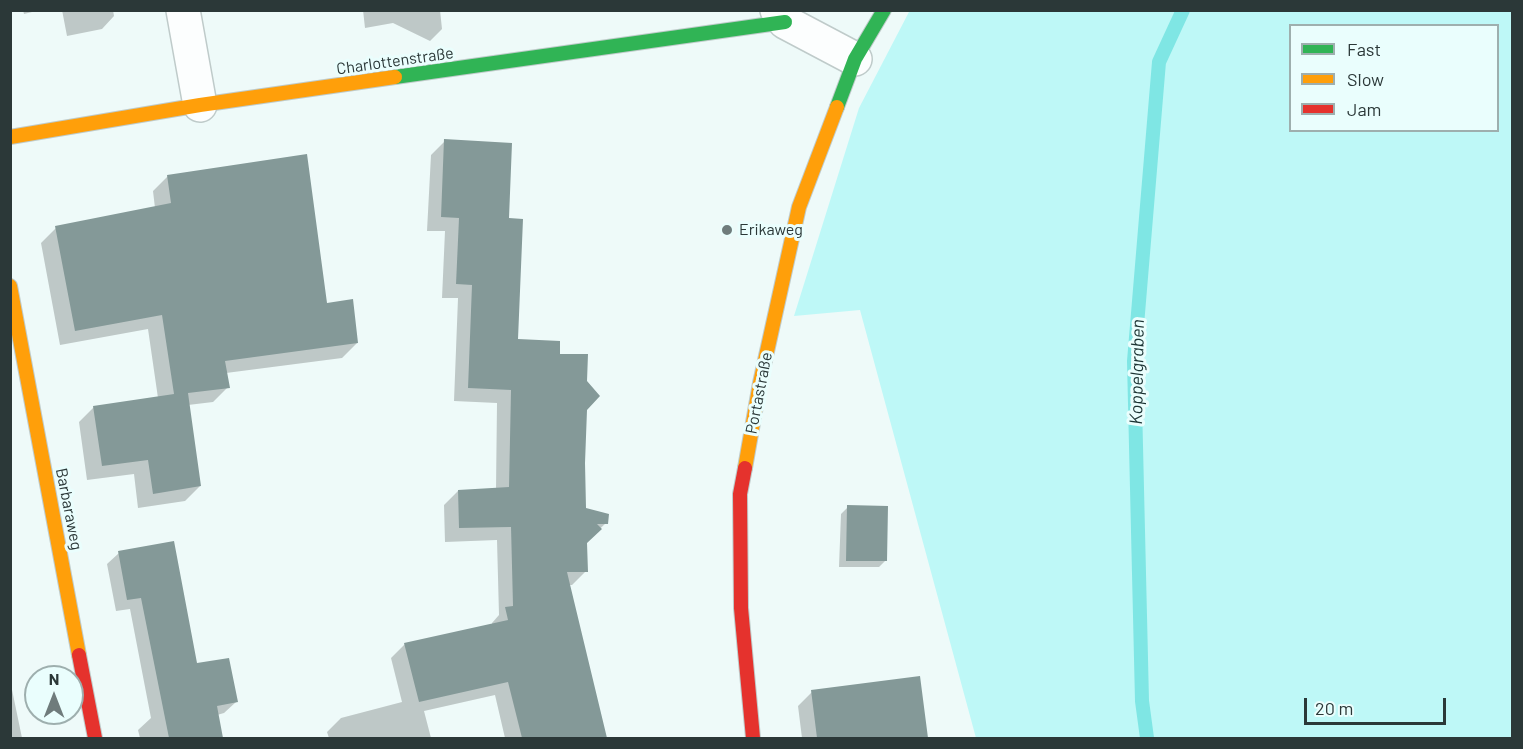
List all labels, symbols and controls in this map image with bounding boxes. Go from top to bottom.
legend [1289,24,1499,132]
text: Fast [1347,38,1381,60]
street label: Charlottenstraße [335,43,455,79]
text: Slow [1347,68,1384,90]
text: Jam [1347,98,1381,120]
place label: Erikaweg [739,220,803,240]
marker: Erikaweg [720,223,734,237]
water label: Koppelgraben [1125,319,1149,425]
street label: Portastraße [742,350,776,436]
street label: Barbaraweg [52,466,86,552]
north arrow [24,665,84,725]
text: N [49,669,59,688]
scale bar [1307,686,1450,724]
text: 20 m [1315,697,1353,719]

